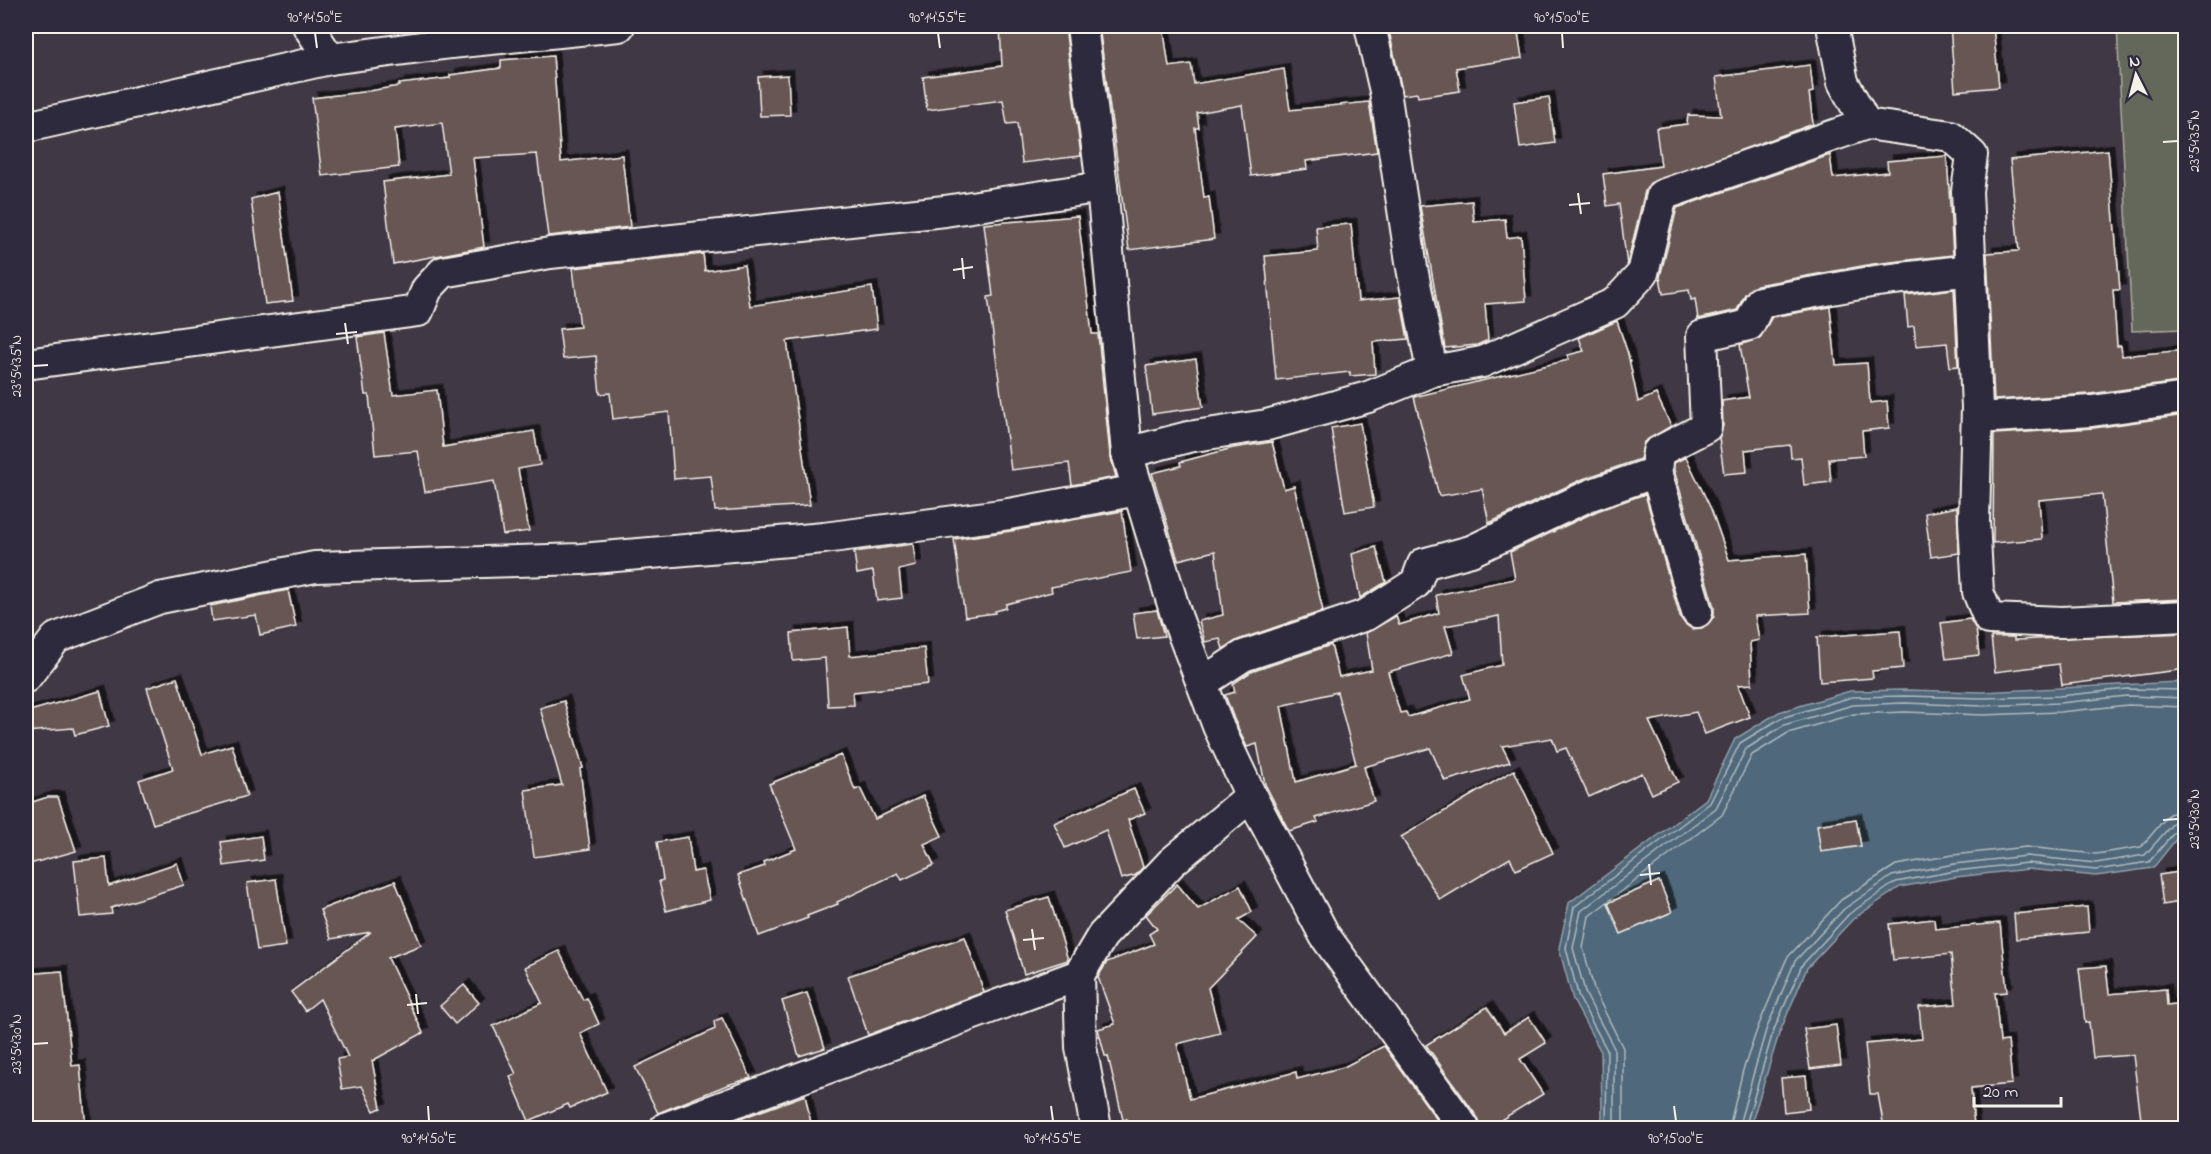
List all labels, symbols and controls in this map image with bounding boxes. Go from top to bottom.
text: 90°14'50"E [287,7,343,29]
text: 90°14'55"E [909,7,967,29]
text: 90°15'00"E [1534,7,1590,29]
north arrow [2106,45,2166,105]
text: N [2128,50,2141,75]
text: 23°54'35"N [2184,110,2206,172]
text: 23°54'35"N [6,335,28,397]
text: 23°54'30"N [2184,789,2206,849]
text: 23°54'30"N [6,1014,28,1074]
scale bar [1974,1070,2061,1108]
text: 20 m [1983,1080,2018,1106]
text: 90°14'50"E [401,1128,457,1150]
text: 90°14'55"E [1024,1128,1082,1150]
text: 90°15'00"E [1648,1128,1704,1150]

